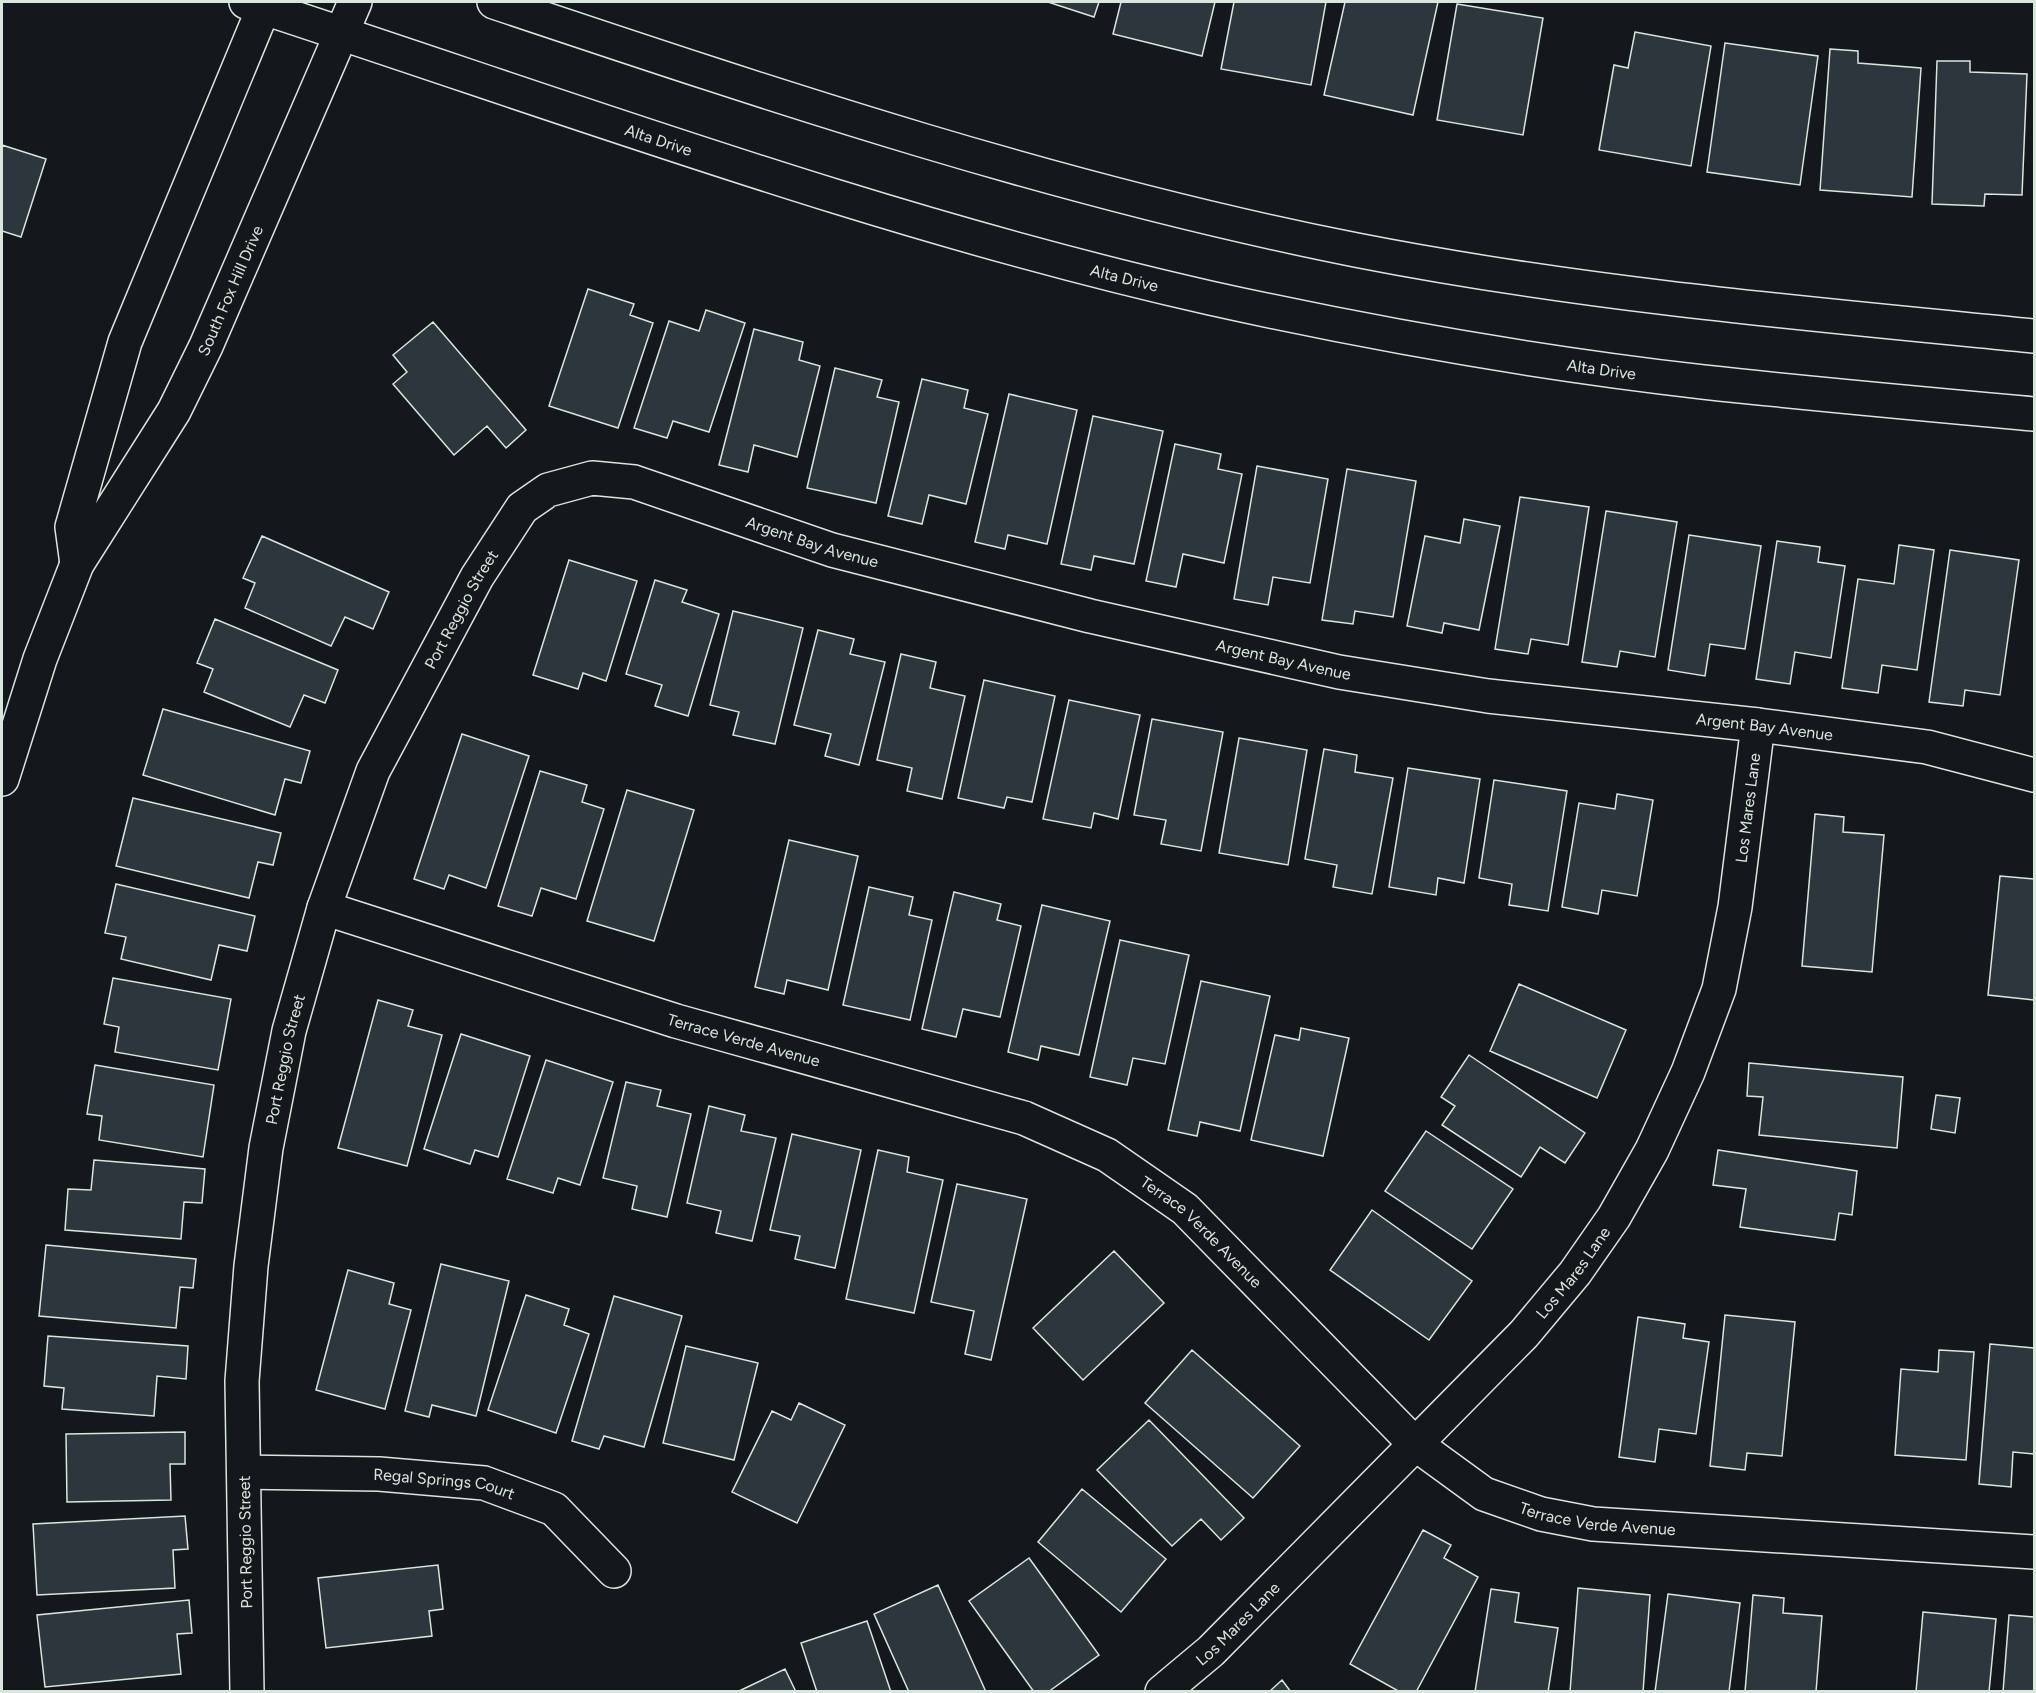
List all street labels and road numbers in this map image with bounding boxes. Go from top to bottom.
street label: Alta Drive [622,120,695,160]
street label: South Fox Hill Drive [194,222,267,359]
street label: Alta Drive [1088,260,1161,296]
street label: Alta Drive [1566,355,1638,384]
street label: Argent Bay Avenue [744,512,881,572]
street label: Port Reggio Street [421,546,502,672]
street label: Argent Bay Avenue [1214,636,1353,684]
street label: Argent Bay Avenue [1695,709,1834,745]
street label: Los Mares Lane [1732,752,1764,864]
street label: Port Reggio Street [262,992,309,1126]
street label: Terrace Verde Avenue [665,1010,822,1071]
street label: Terrace Verde Avenue [1137,1172,1266,1292]
street label: Los Mares Lane [1532,1223,1614,1322]
street label: Regal Springs Court [373,1465,517,1504]
street label: Port Reggio Street [235,1475,256,1609]
street label: Terrace Verde Avenue [1517,1498,1677,1539]
street label: Los Mares Lane [1192,1578,1284,1670]

